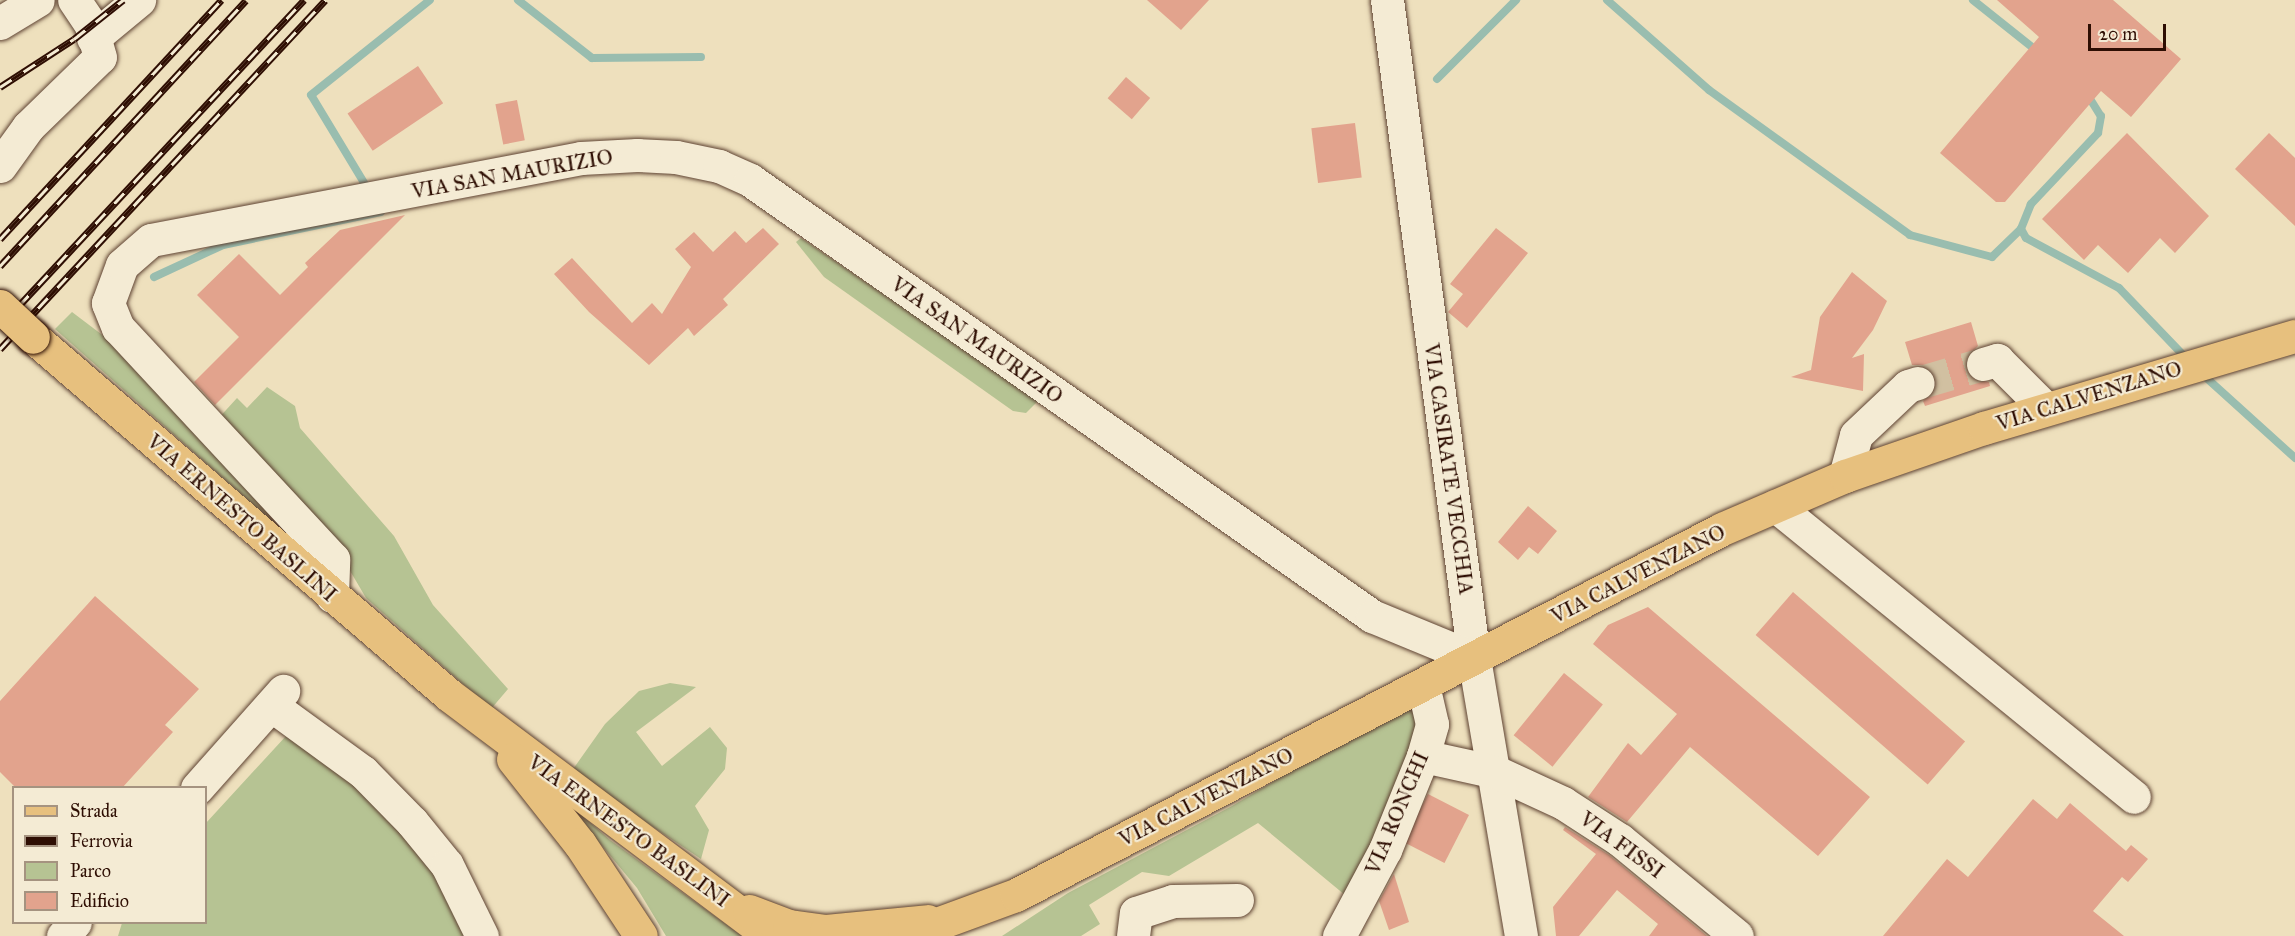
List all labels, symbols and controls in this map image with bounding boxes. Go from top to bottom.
scale bar [2091,12,2169,50]
text: 20 m [2099,23,2137,45]
street label: VIA SAN MAURIZIO [409,144,615,204]
street label: VIA SAN MAURIZIO [886,271,1068,409]
street label: VIA CASIRATE VECCHIA [1419,342,1479,596]
street label: VIA CALVENZANO [1993,356,2185,436]
street label: VIA ERNESTO BASLINI [142,429,342,607]
street label: VIA CALVENZANO [1546,519,1730,629]
street label: VIA CALVENZANO [1114,742,1298,852]
street label: VIA RONCHI [1360,748,1434,878]
street label: VIA ERNESTO BASLINI [523,749,735,913]
legend [12,786,207,924]
text: Strada [70,800,118,822]
street label: VIA FISSI [1575,806,1669,884]
text: Ferrovia [70,830,133,852]
text: Parco [70,860,111,882]
text: Edificio [70,890,129,912]

